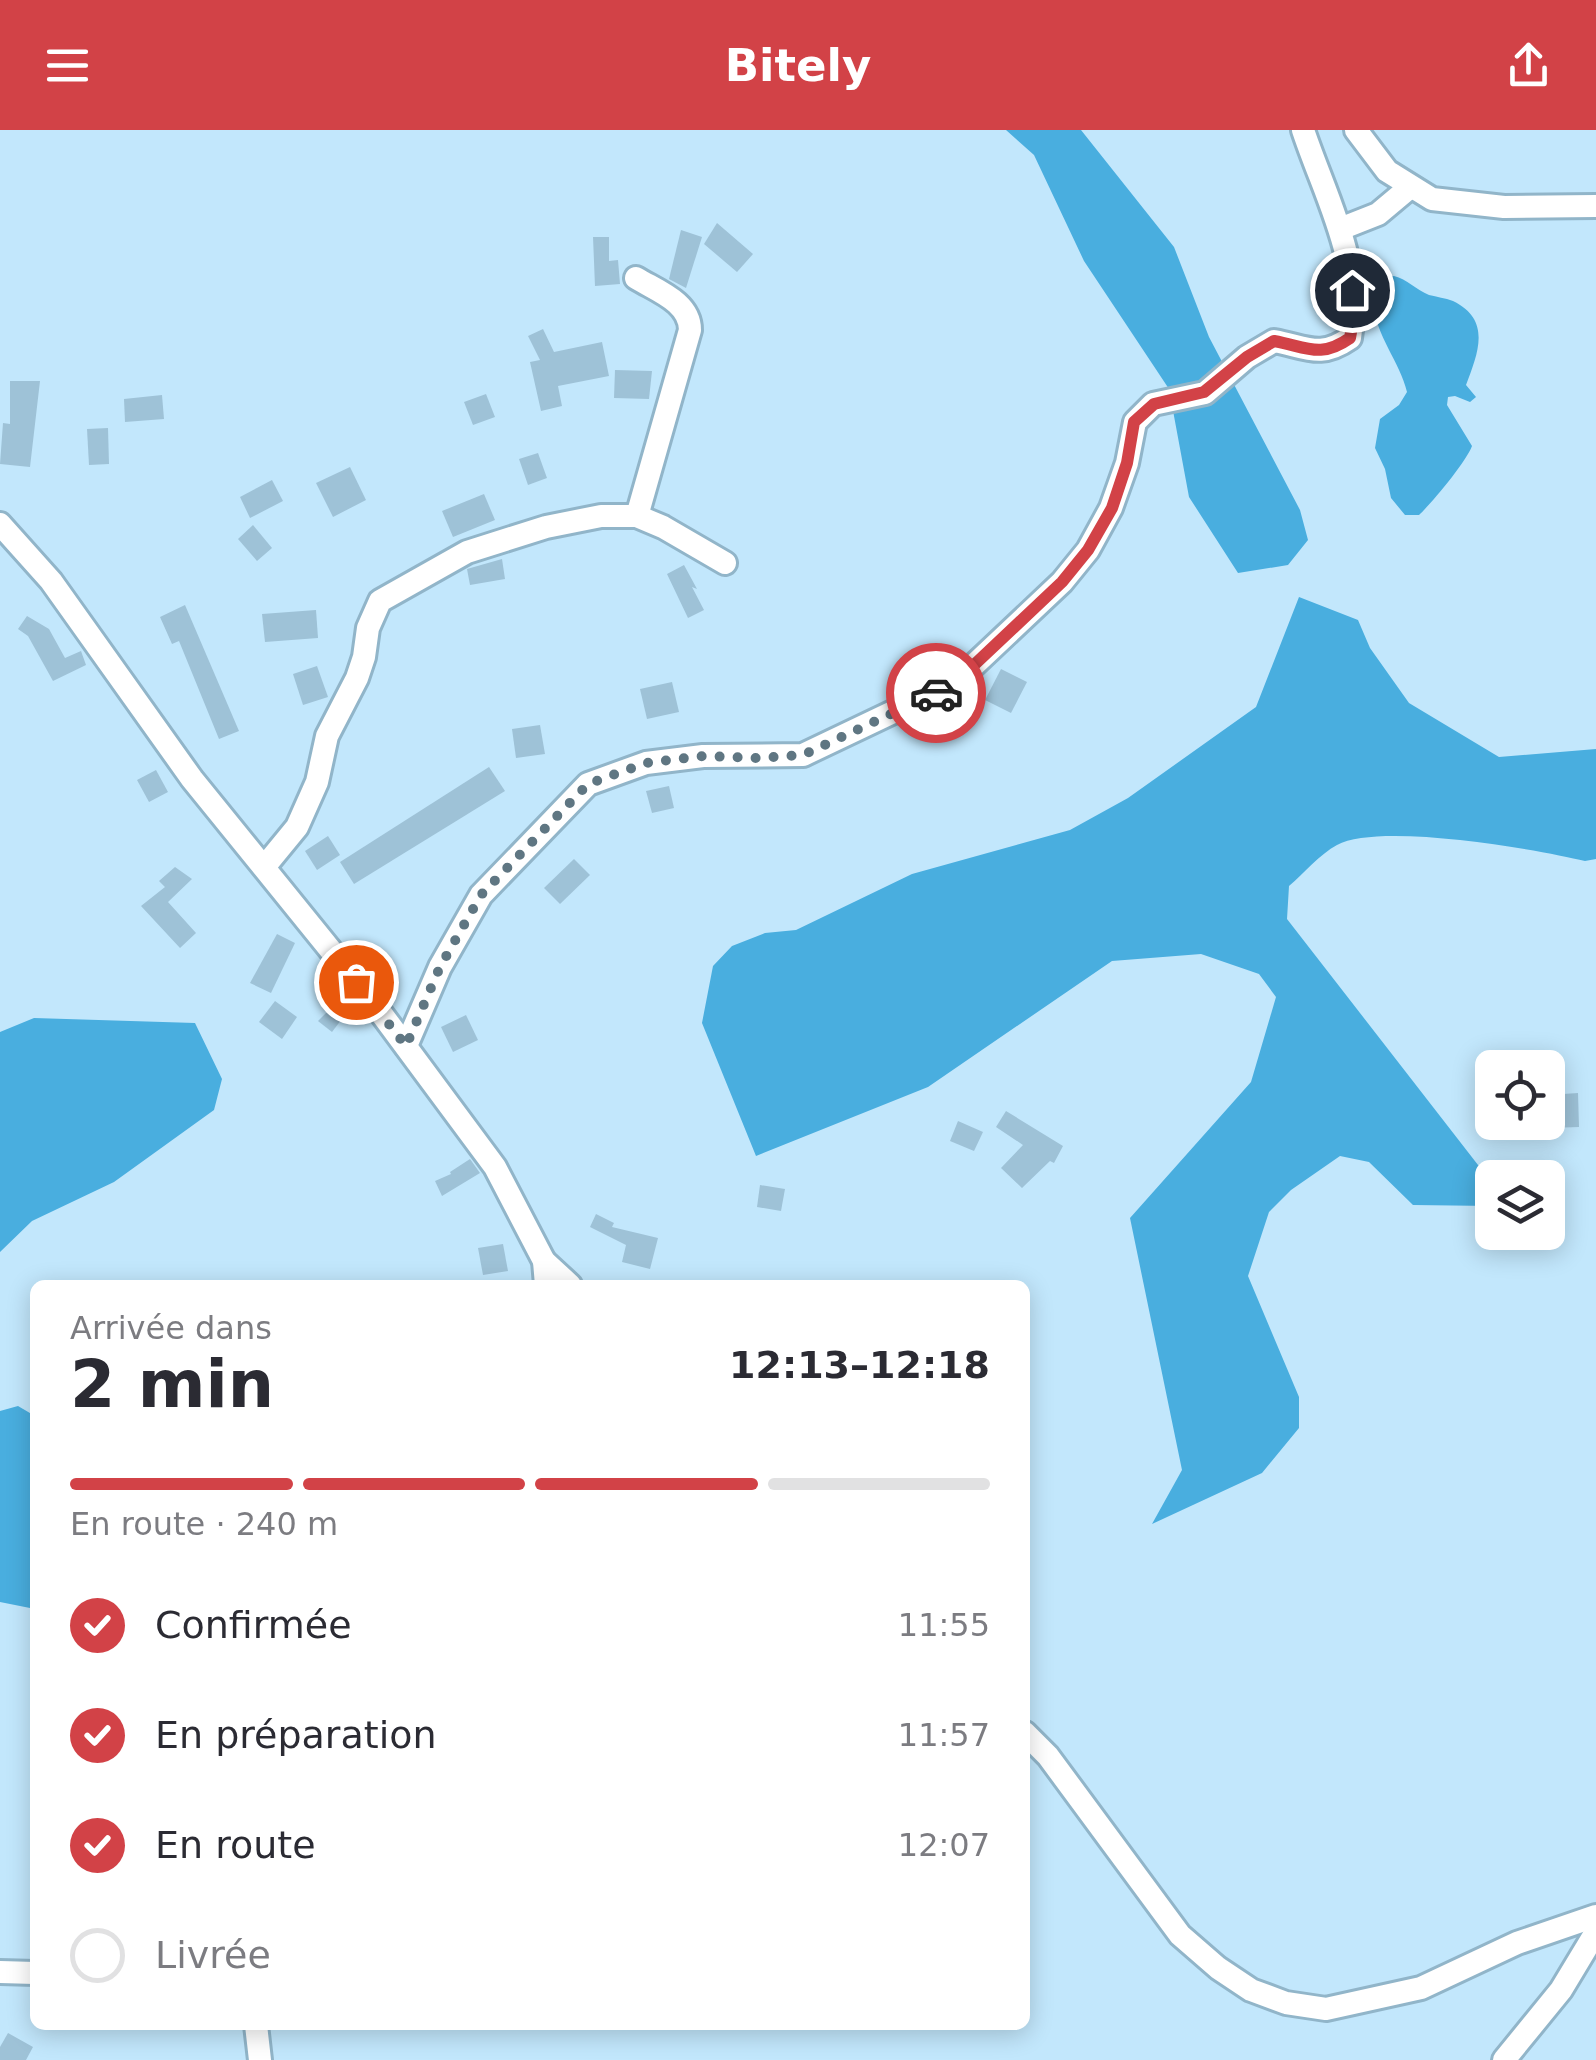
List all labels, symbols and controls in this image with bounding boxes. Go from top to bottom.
icon: menu [40,38,95,93]
icon: share [1501,38,1556,93]
text: Bitely [725,39,871,92]
pin [1310,248,1395,333]
icon: home [1325,263,1380,318]
courier [886,643,986,743]
icon: car [909,666,964,721]
pin [314,940,399,1025]
icon: bag [329,955,384,1010]
map controls [1475,1050,1565,1250]
button: locate [1475,1050,1565,1140]
button: layers [1475,1160,1565,1250]
text: Arrivée dans [70,1309,272,1347]
text: 12:13–12:18 [729,1343,990,1387]
text: 2 min [70,1347,274,1422]
text: En route · 240 m [70,1505,338,1543]
icon: check [70,1598,125,1653]
text: Confirmée [155,1603,352,1647]
text: 11:55 [898,1606,990,1644]
icon: check [70,1708,125,1763]
text: En préparation [155,1713,437,1757]
text: 11:57 [898,1716,990,1754]
icon: check [70,1818,125,1873]
text: En route [155,1823,316,1867]
text: 12:07 [898,1826,990,1864]
text: Livrée [155,1933,271,1977]

